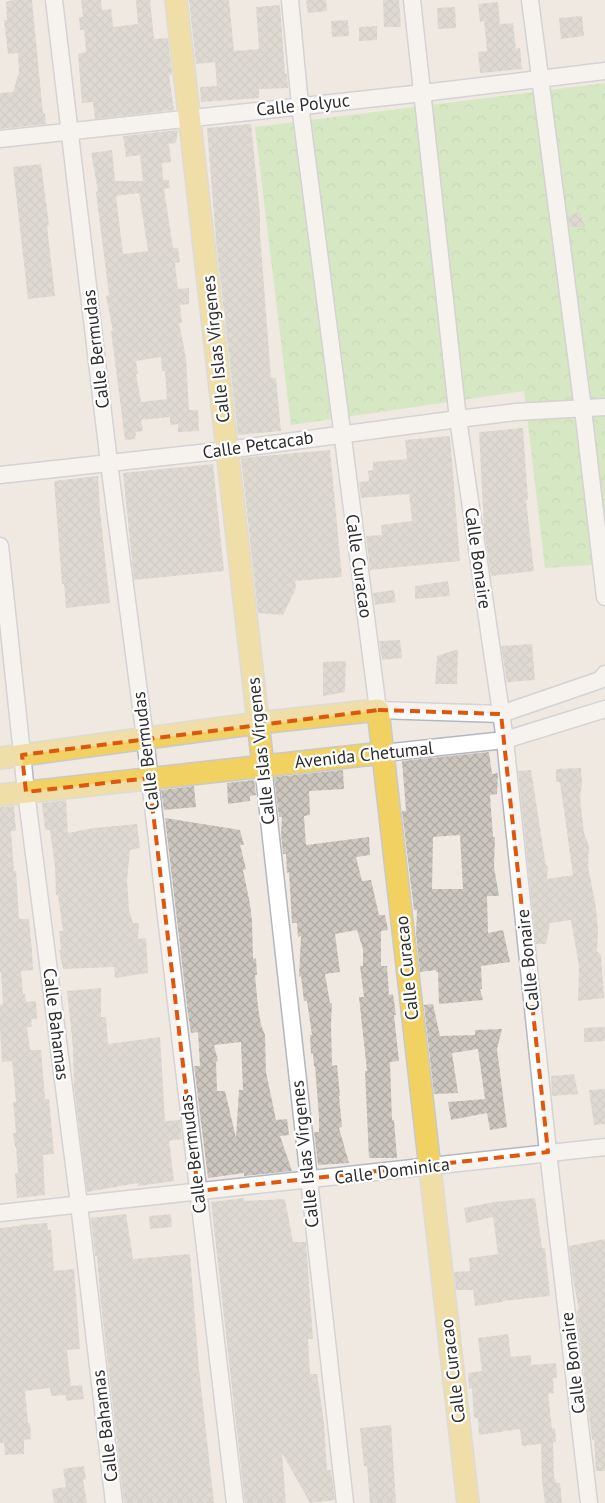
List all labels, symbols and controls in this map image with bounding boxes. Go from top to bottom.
street label: Calle Polyuc [255,88,351,121]
street label: Calle Islas Vírgenes [196,274,235,424]
street label: Calle Bermudas [77,288,114,410]
street label: Calle Petcacab [201,425,315,464]
street label: Calle Bonaire [460,506,497,610]
street label: Calle Curacao [341,512,378,619]
street label: Calle Islas Vírgenes [241,676,280,826]
street label: Calle Bermudas [127,690,164,812]
street label: Avenida Chetumal [293,736,435,773]
street label: Calle Bonaire [511,908,544,1012]
street label: Calle Curacao [390,915,423,1021]
street label: Calle Bahamas [38,967,75,1081]
street label: Calle Islas Vírgenes [285,1079,324,1229]
street label: Calle Bermudas [174,1093,211,1215]
street label: Calle Dominica [333,1152,451,1189]
street label: Calle Bonaire [555,1311,590,1415]
street label: Calle Curacao [435,1318,470,1424]
street label: Calle Bahamas [86,1369,123,1483]

